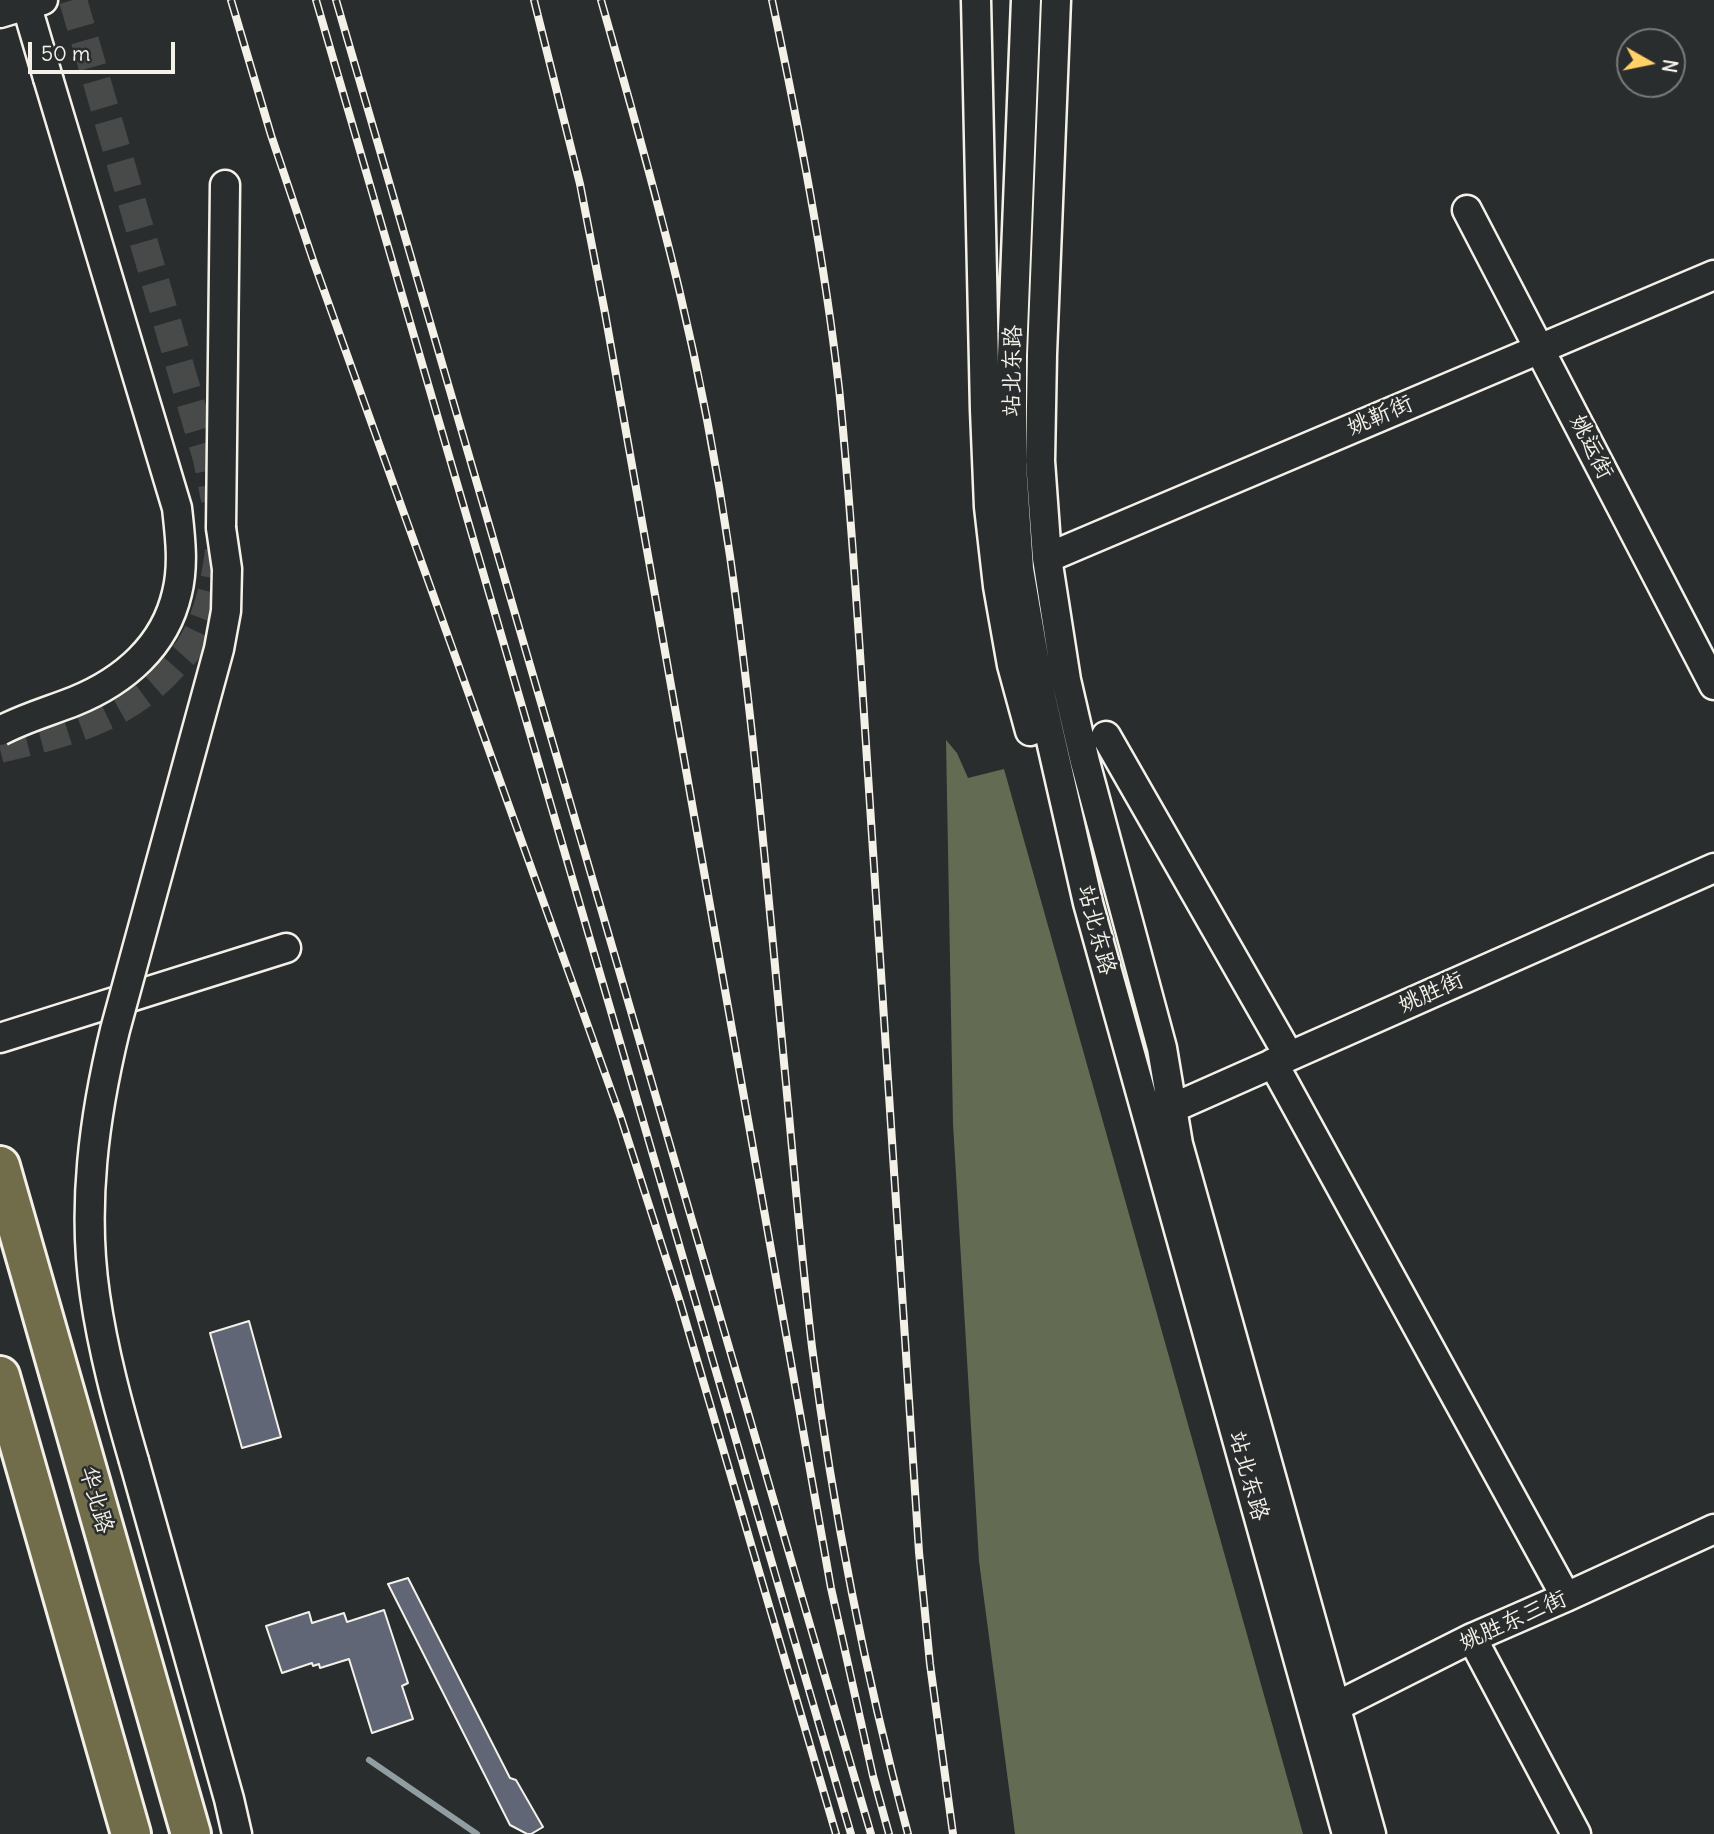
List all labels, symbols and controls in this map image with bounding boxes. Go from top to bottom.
scale bar [32,28,178,72]
north arrow [1616,28,1686,98]
text: 50 m [41,40,90,67]
text: N [1657,58,1683,74]
street label: 站北东路 [998,325,1028,417]
street label: 姚靳街 [1343,390,1417,442]
street label: 姚运街 [1563,410,1619,484]
street label: 站北东路 [1071,882,1121,978]
street label: 姚胜街 [1394,966,1468,1020]
street label: 站北东路 [1222,1428,1274,1524]
street label: 华北路 [73,1463,119,1537]
street label: 姚胜东三街 [1455,1585,1571,1657]

